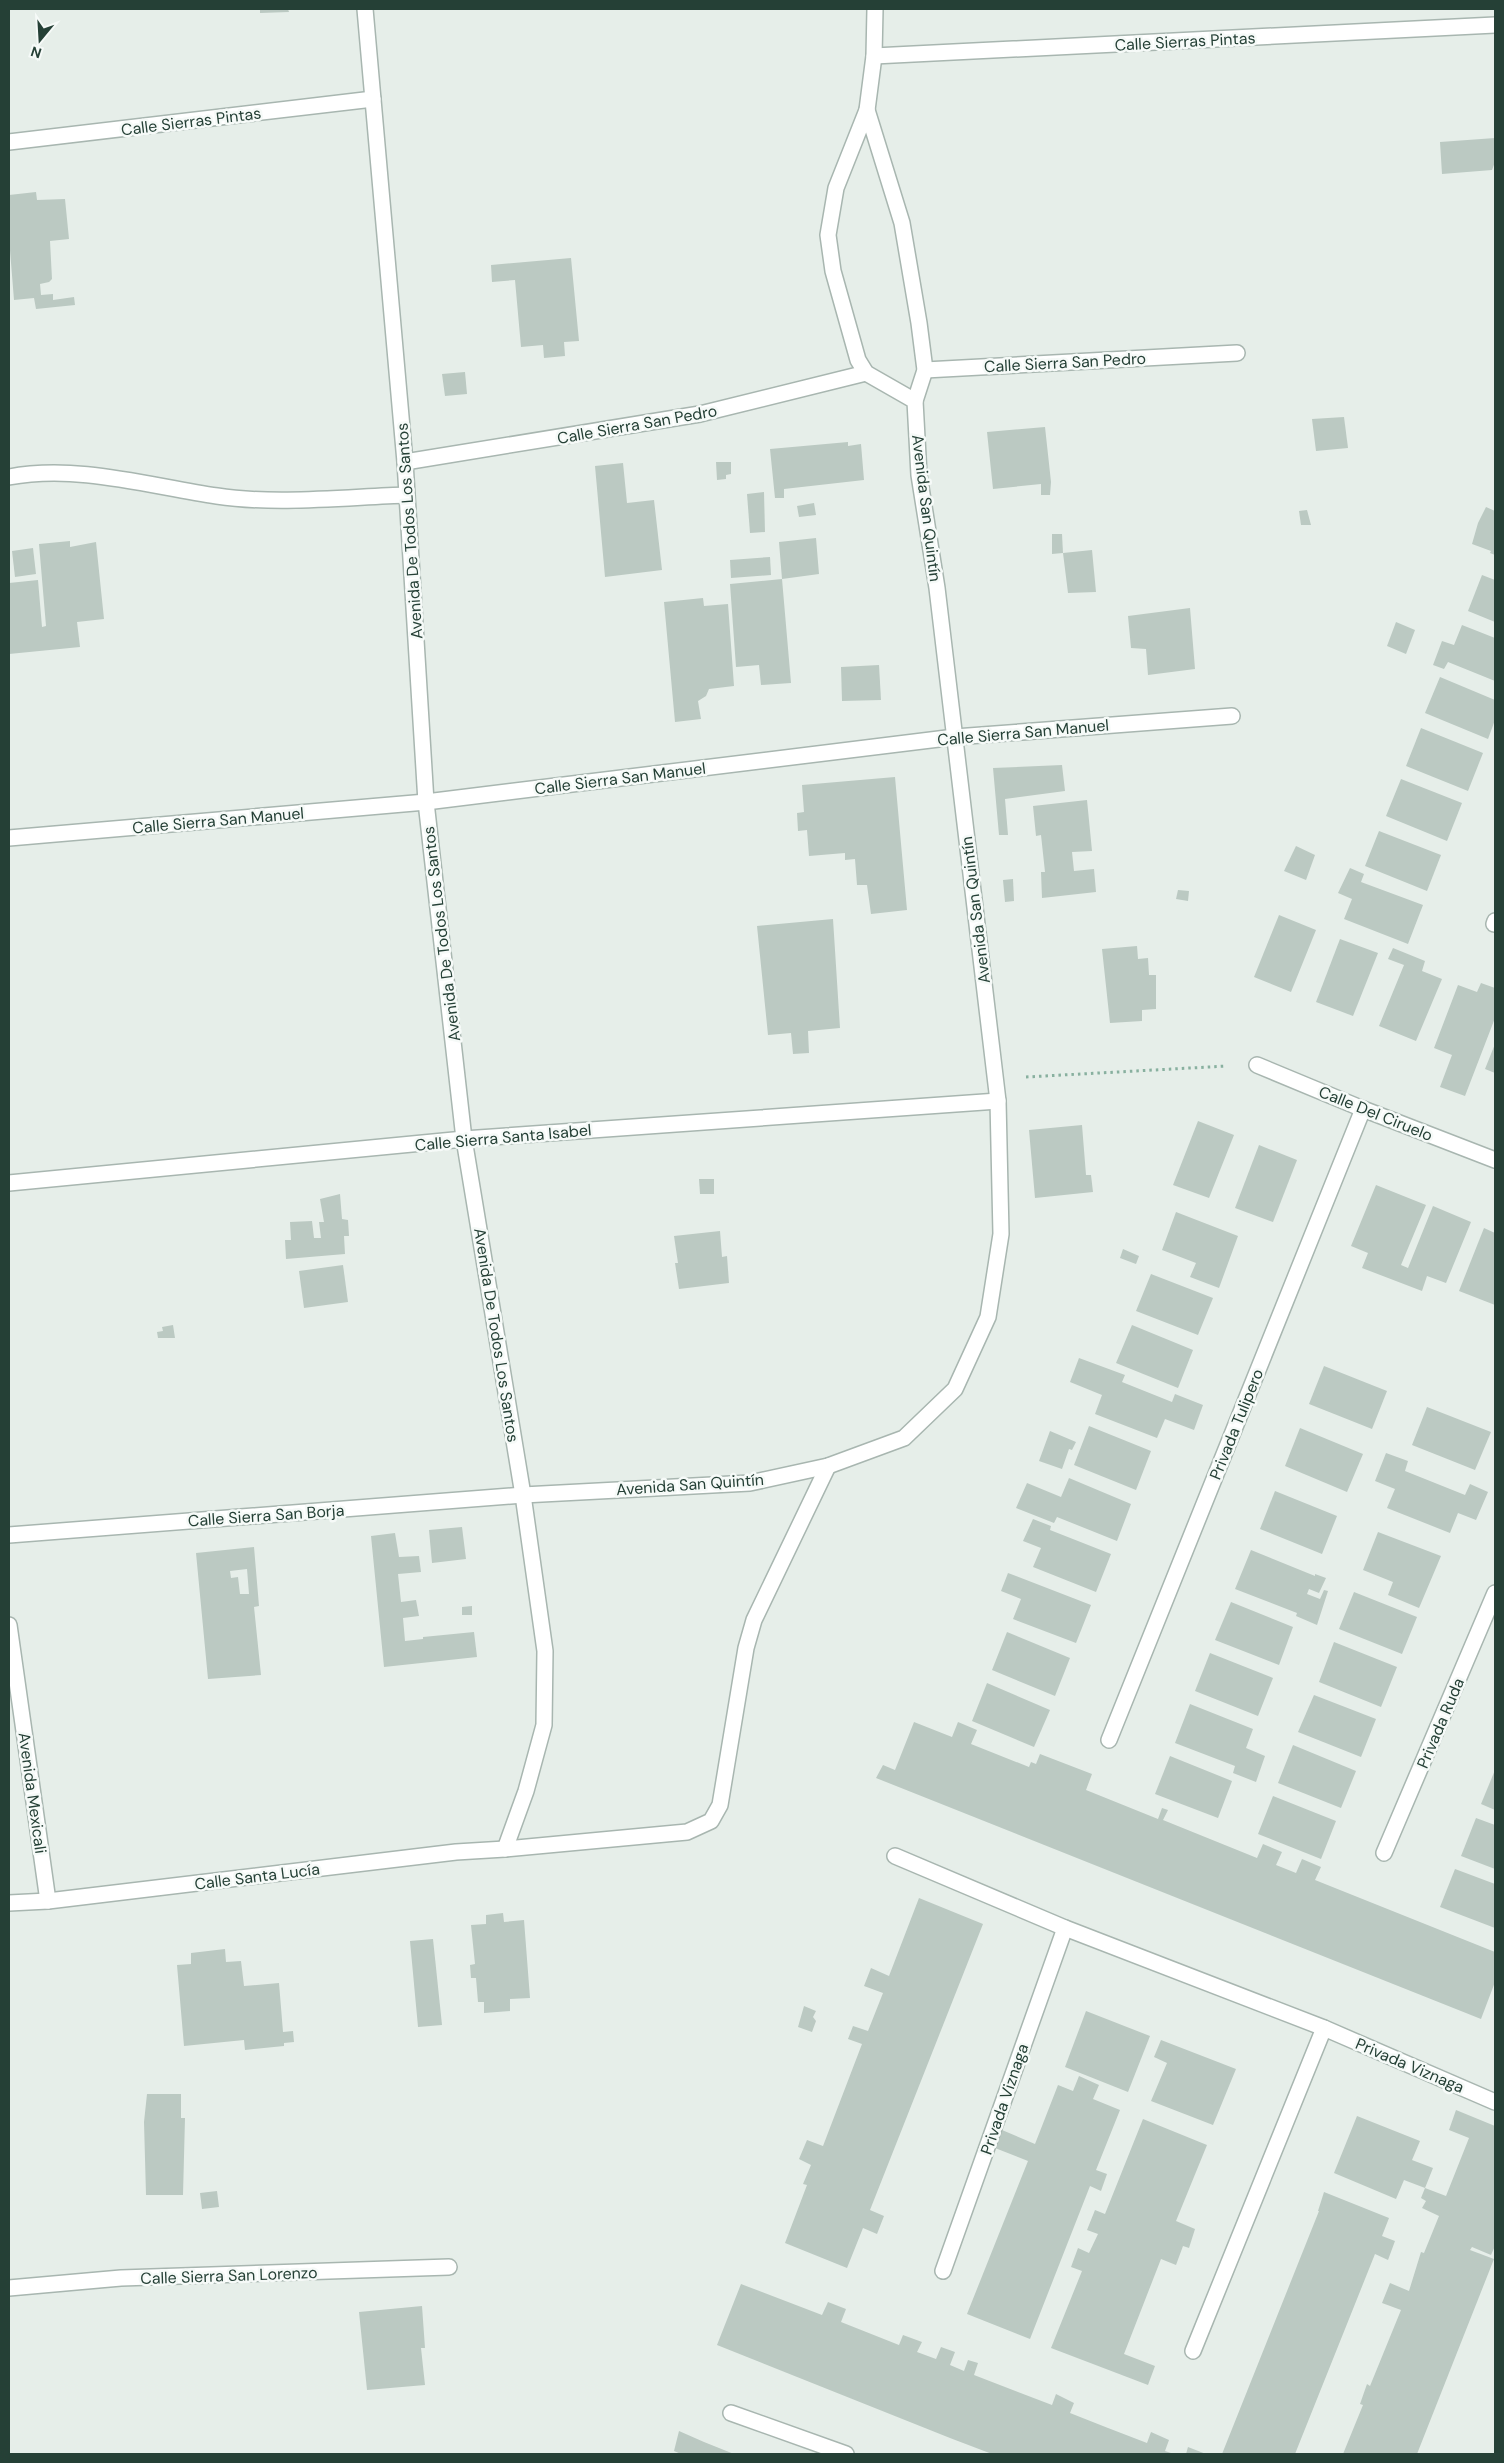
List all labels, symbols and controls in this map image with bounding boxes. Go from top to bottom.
north arrow [15,15,65,65]
street label: Calle Sierras Pintas [1114,27,1256,56]
text: N [28,42,44,63]
street label: Calle Sierras Pintas [120,102,262,141]
street label: Calle Sierra San Pedro [984,348,1147,377]
street label: Calle Sierra San Pedro [555,400,719,449]
street label: Avenida De Todos Los Santos [391,422,428,640]
street label: Avenida San Quintín [907,433,946,583]
street label: Calle Sierra San Manuel [936,715,1110,750]
street label: Calle Sierra San Manuel [533,758,707,799]
street label: Calle Sierra San Manuel [131,803,305,838]
street label: Avenida De Todos Los Santos [418,825,465,1043]
street label: Avenida San Quintín [956,835,995,985]
street label: Calle Del Ciruelo [1316,1081,1436,1146]
street label: Calle Sierra Santa Isabel [414,1119,592,1156]
street label: Avenida De Todos Los Santos [469,1226,524,1444]
street label: Privada Tulipero [1205,1366,1268,1483]
street label: Avenida San Quintín [615,1469,765,1500]
street label: Calle Sierra San Borja [187,1500,345,1531]
street label: Privada Ruda [1412,1675,1469,1772]
street label: Avenida Mexicali [14,1731,51,1855]
street label: Calle Santa Lucía [193,1858,321,1895]
street label: Privada Viznaga [1352,2033,1467,2098]
street label: Privada Viznaga [976,2041,1033,2158]
street label: Calle Sierra San Lorenzo [140,2262,318,2289]

